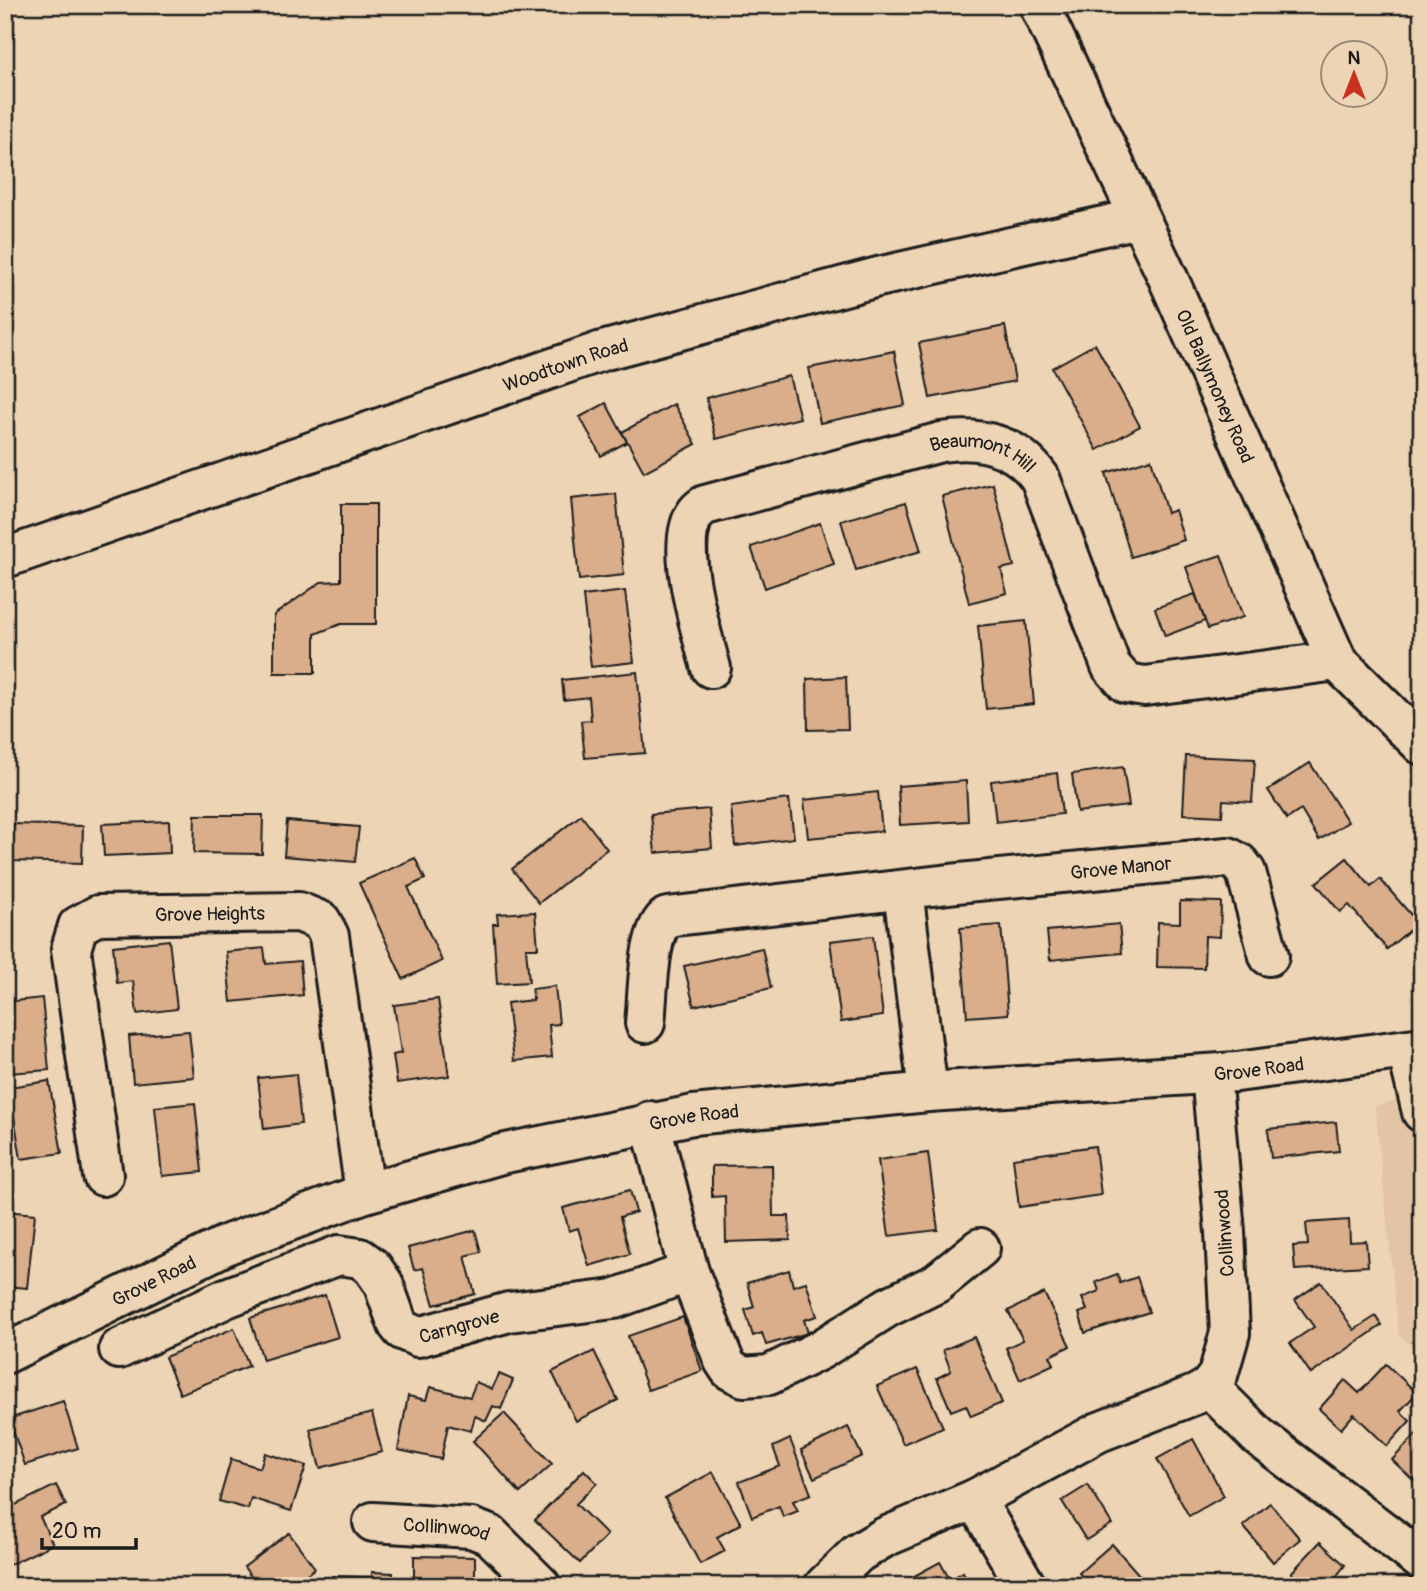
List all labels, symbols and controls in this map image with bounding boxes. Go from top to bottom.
north arrow [1318,38,1388,108]
text: N [1348,46,1361,70]
street label: Old Ballymoney Road [1170,306,1259,467]
street label: Woodtown Road [500,334,631,397]
street label: Beaumont Hill [927,429,1041,478]
street label: Grove Manor [1069,851,1173,885]
street label: Grove Heights [155,902,266,927]
street label: Grove Road [1213,1052,1305,1086]
street label: Grove Road [647,1100,740,1137]
street label: Collinwood [1210,1188,1240,1277]
street label: Grove Road [108,1251,200,1312]
street label: Carngrove [416,1304,503,1349]
scale bar [42,1507,136,1551]
street label: Collinwood [402,1513,493,1547]
text: 20 m [52,1518,101,1545]

